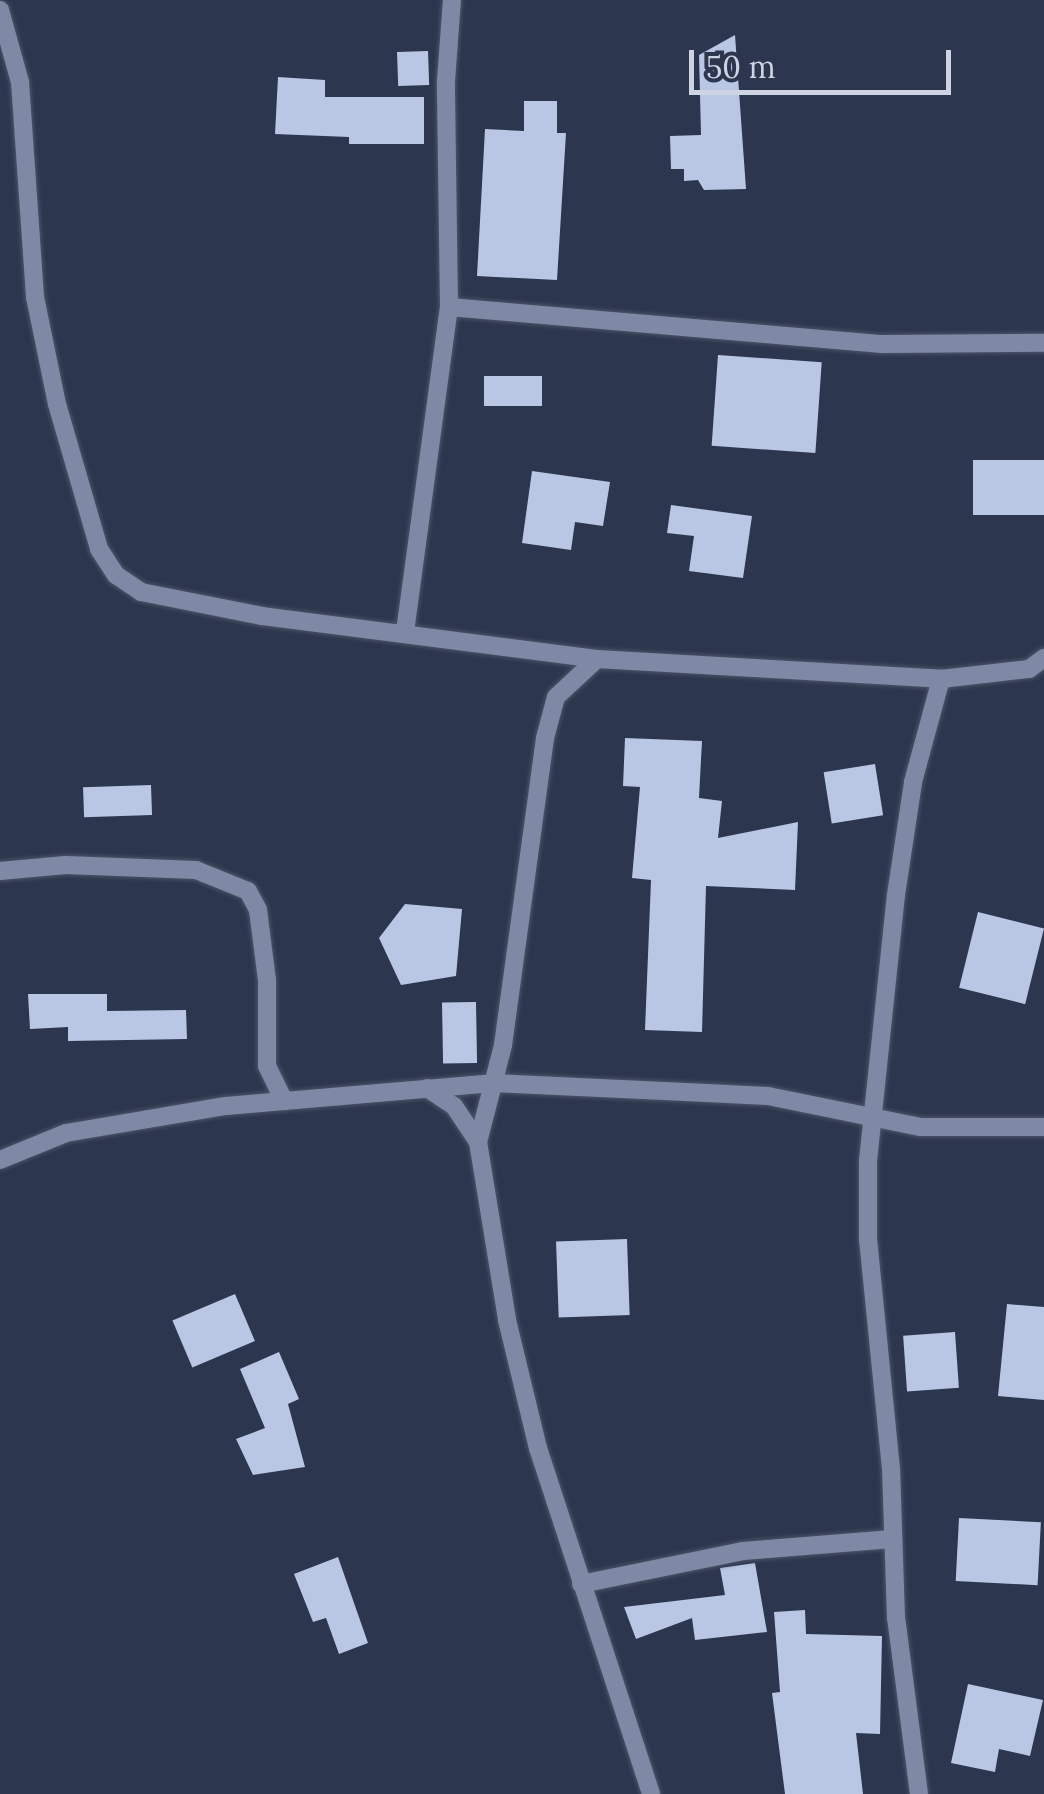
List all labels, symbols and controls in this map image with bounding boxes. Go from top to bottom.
scale bar [694,30,956,92]
text: 50 m [706,48,776,86]

